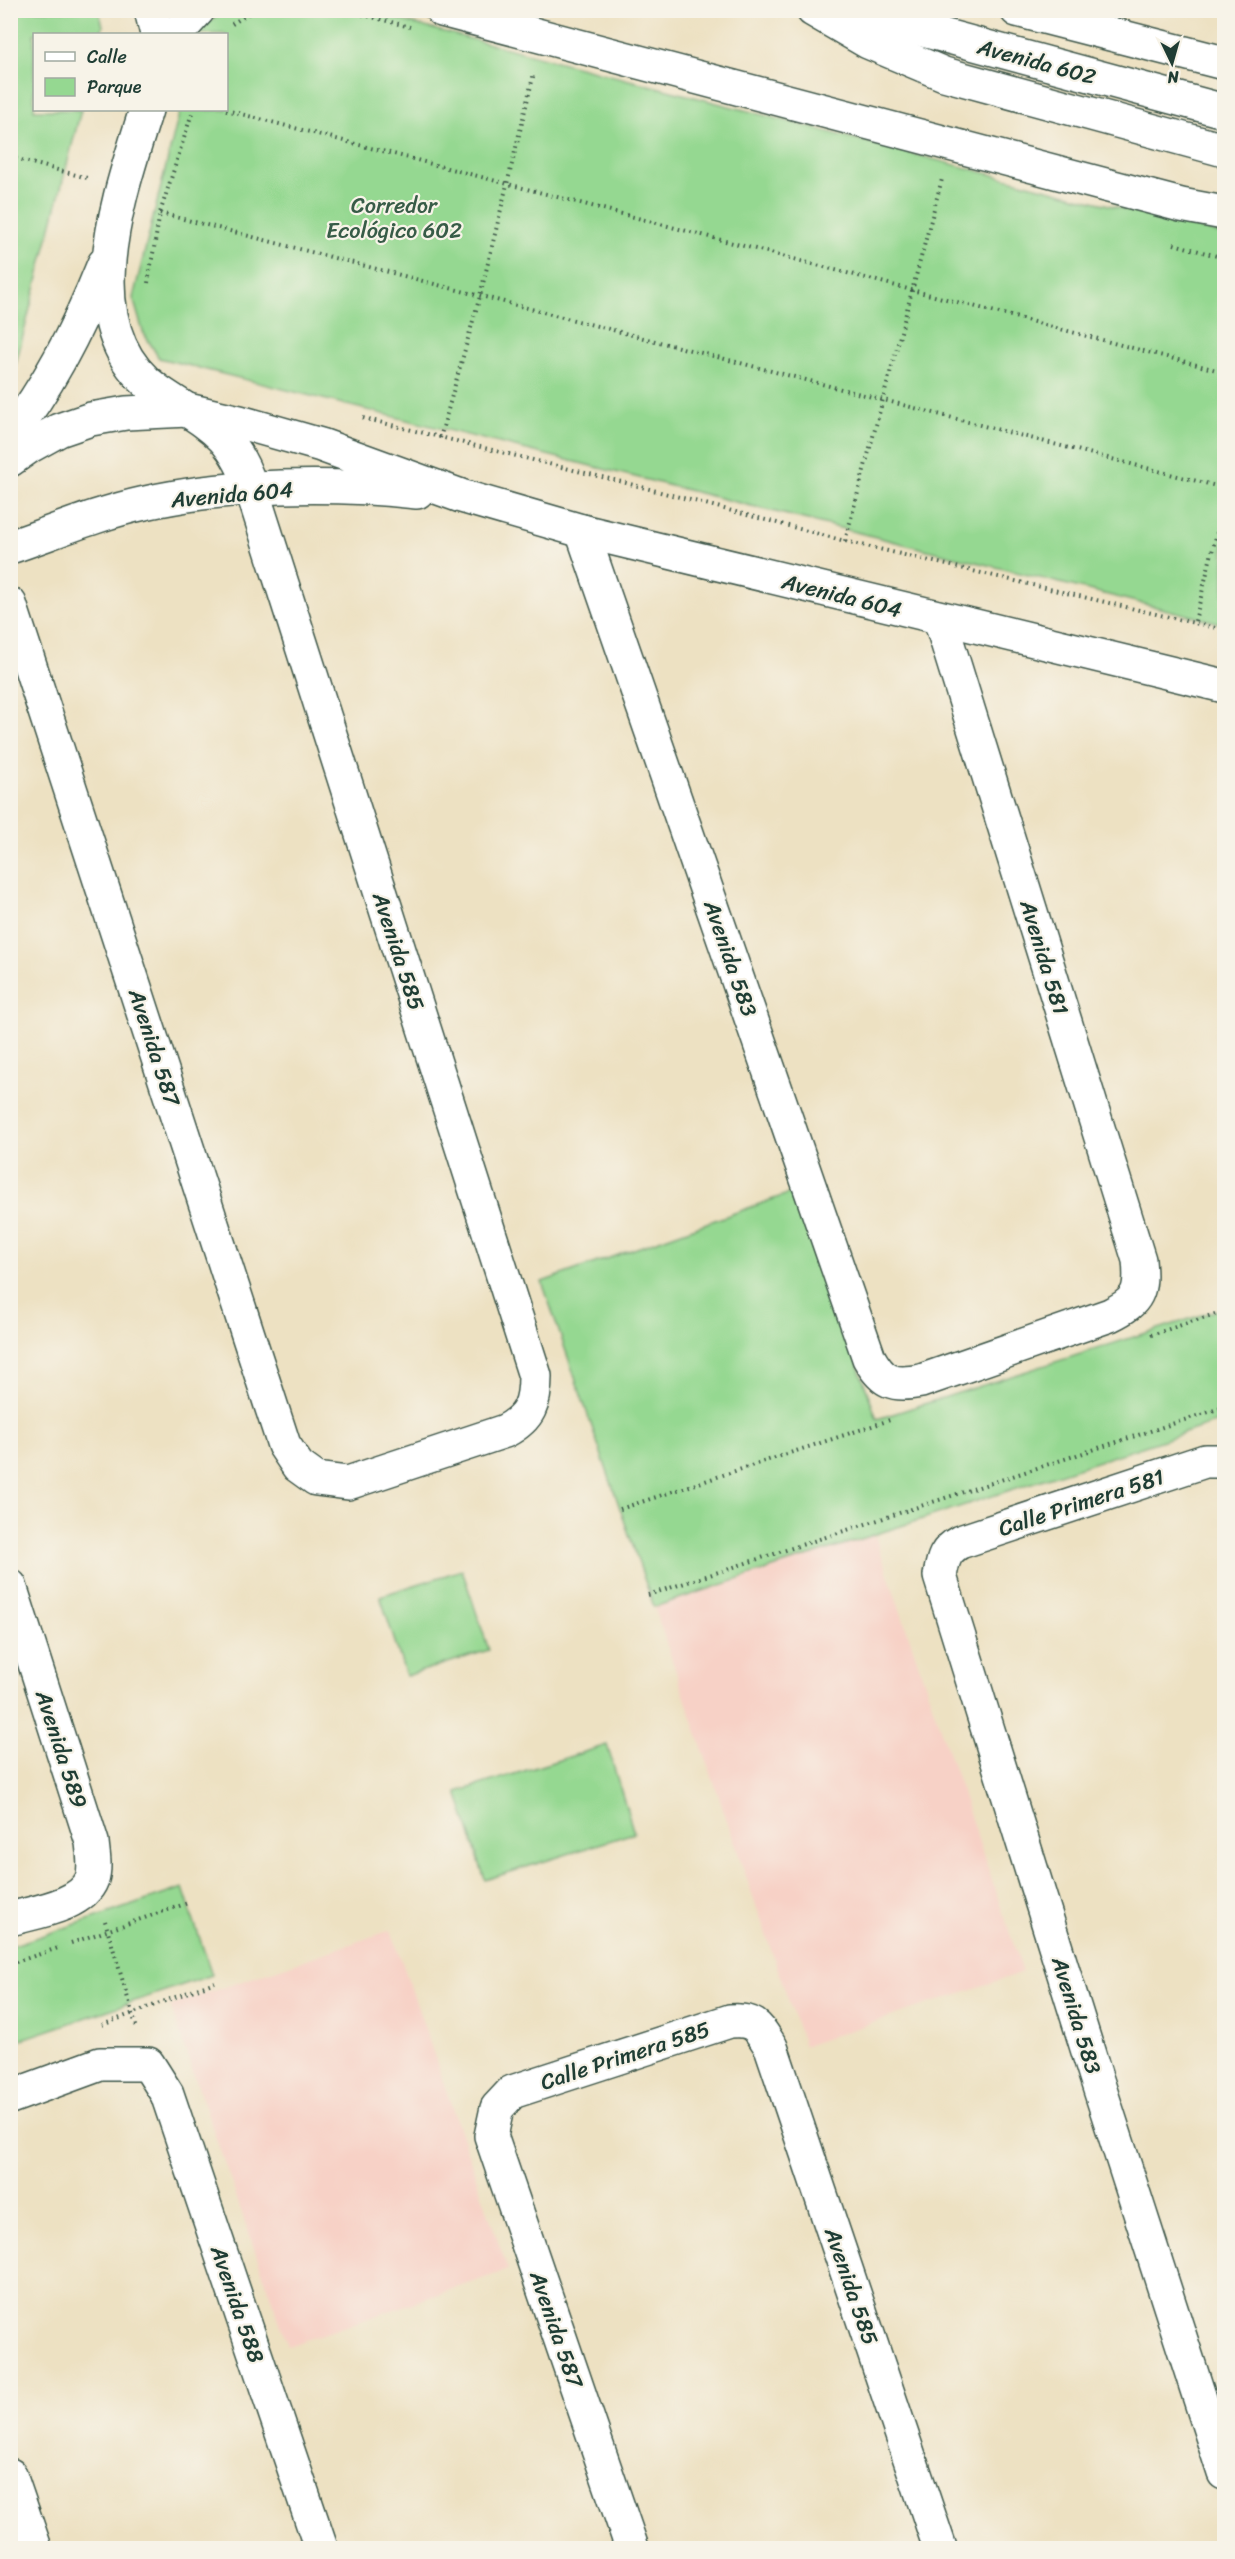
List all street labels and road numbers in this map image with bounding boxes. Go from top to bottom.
street label: Avenida 602 [972,27,1101,96]
street label: Avenida 604 [168,470,295,519]
street label: Avenida 604 [777,562,906,629]
street label: Avenida 585 [361,886,436,1015]
street label: Avenida 583 [692,894,769,1022]
street label: Avenida 581 [1008,894,1080,1019]
street label: Avenida 587 [117,982,192,1112]
street label: Calle Primera 581 [993,1457,1169,1548]
street label: Avenida 589 [24,1684,99,1813]
street label: Avenida 583 [1040,1951,1113,2079]
street label: Calle Primera 585 [535,2010,715,2101]
street label: Avenida 585 [813,2221,890,2350]
street label: Avenida 588 [199,2239,276,2368]
street label: Avenida 587 [518,2264,595,2394]

